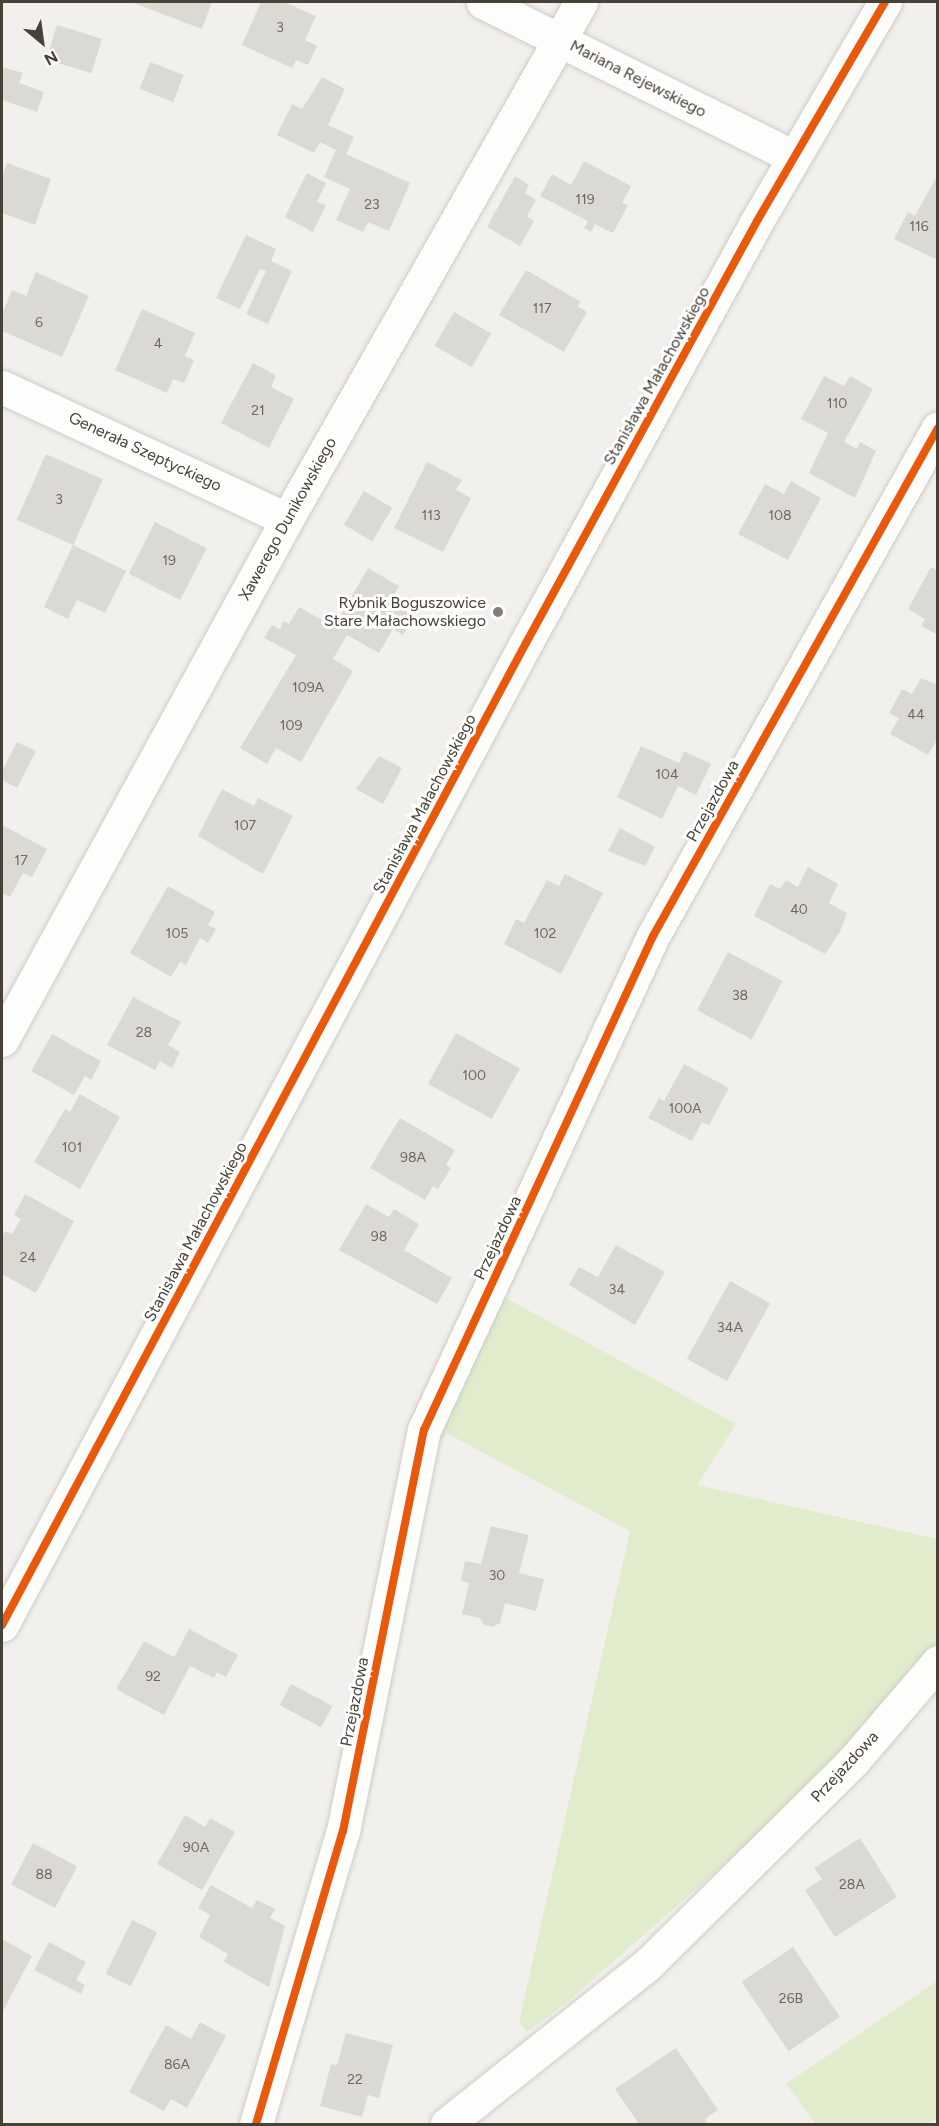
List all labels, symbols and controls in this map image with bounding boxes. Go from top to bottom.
north arrow [12,12,72,72]
house number: 3 [276,20,284,36]
street label: Mariana Rejewskiego [567,36,709,122]
text: N [41,47,61,69]
house number: 119 [575,192,595,208]
house number: 23 [364,197,380,213]
house number: 116 [909,219,929,235]
street label: Stanisława Małachowskiego [600,283,714,469]
house number: 117 [532,301,552,317]
house number: 6 [35,315,43,331]
house number: 4 [154,336,162,352]
house number: 110 [827,396,847,412]
house number: 21 [251,403,265,419]
street label: Generała Szeptyckiego [66,408,224,496]
street label: Xawerego Dunikowskiego [235,434,341,604]
house number: 3 [55,492,63,508]
house number: 113 [421,508,441,524]
house number: 108 [768,508,792,524]
house number: 19 [162,553,176,569]
place label: Rybnik Boguszowice Stare Małachowskiego [324,593,486,631]
marker: Rybnik Boguszowice Stare Małachowskiego [491,605,505,619]
house number: 109A [292,680,324,696]
house number: 44 [907,707,925,723]
street label: Stanisława Małachowskiego [369,711,481,897]
house number: 109 [280,718,302,734]
street label: Przejazdowa [683,757,743,845]
house number: 104 [655,767,679,783]
house number: 107 [234,818,256,834]
house number: 17 [14,853,28,869]
house number: 40 [790,902,808,918]
house number: 105 [166,926,188,942]
house number: 102 [534,926,556,942]
house number: 38 [732,988,748,1004]
house number: 28 [136,1025,152,1041]
house number: 100 [462,1068,486,1084]
house number: 100A [668,1101,702,1117]
street label: Stanisława Małachowskiego [140,1139,252,1325]
house number: 101 [62,1140,82,1156]
house number: 98A [400,1150,426,1166]
street label: Przejazdowa [470,1193,526,1283]
house number: 98 [371,1229,387,1245]
house number: 24 [20,1250,36,1266]
house number: 34 [609,1282,625,1298]
house number: 34A [717,1320,743,1336]
house number: 30 [489,1568,505,1584]
street label: Przejazdowa [337,1656,373,1748]
house number: 92 [145,1669,161,1685]
street label: Przejazdowa [807,1727,883,1807]
house number: 90A [183,1840,209,1856]
house number: 88 [35,1867,53,1883]
house number: 28A [839,1877,865,1893]
house number: 26B [779,1991,803,2007]
house number: 86A [164,2057,190,2073]
house number: 22 [347,2072,363,2088]

